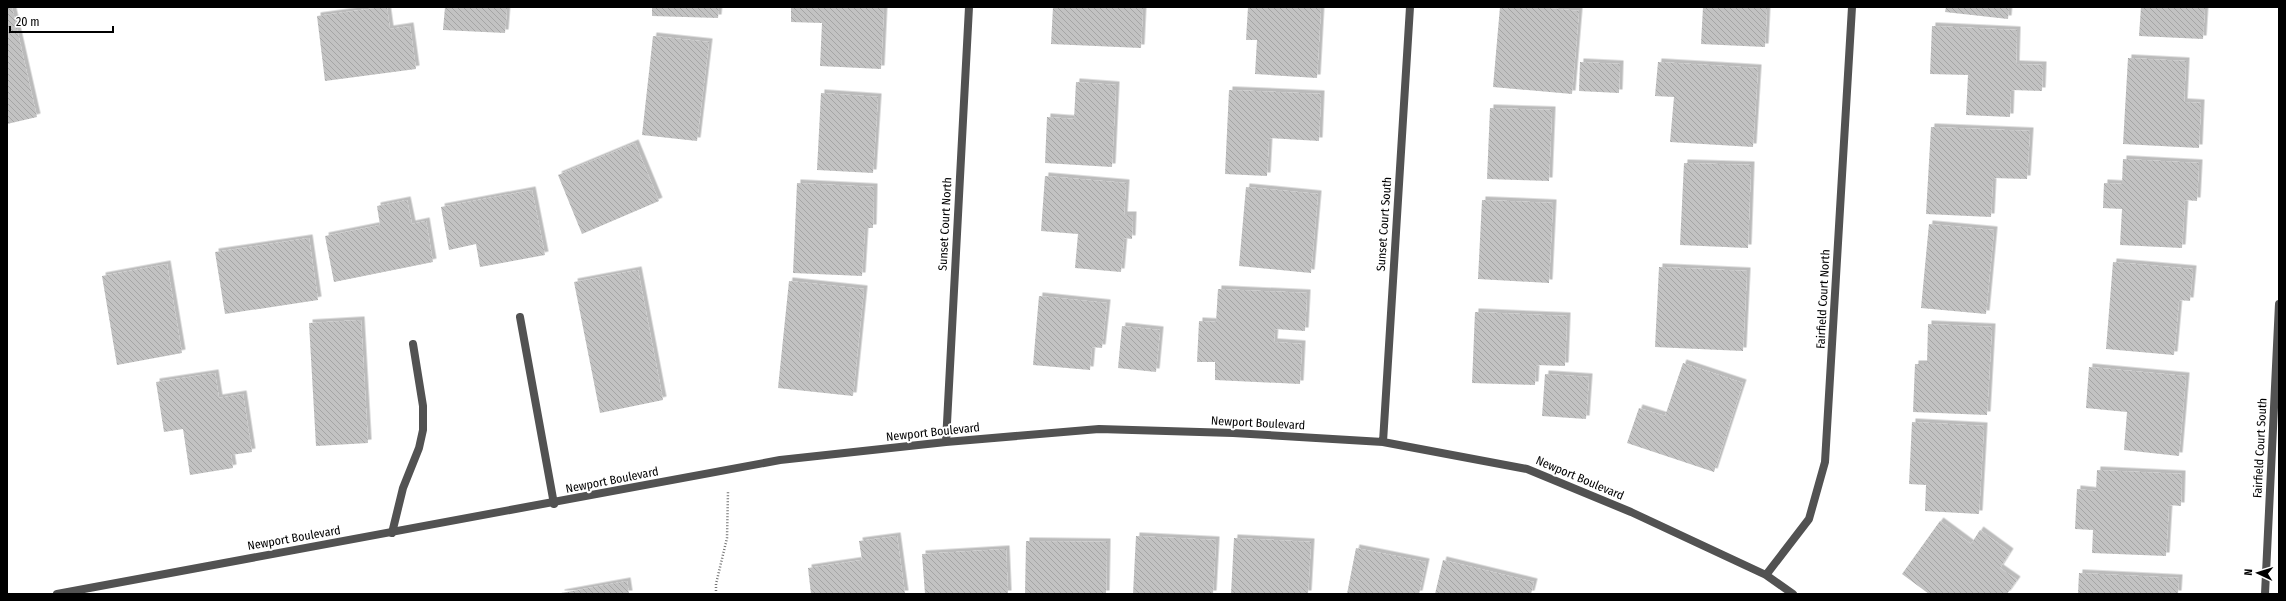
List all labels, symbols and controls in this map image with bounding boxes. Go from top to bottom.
scale bar [10,8,113,34]
text: 20 m [16,15,40,29]
street label: Sunset Court South [1374,176,1394,272]
street label: Sunset Court North [936,177,954,271]
street label: Fairfield Court North [1813,249,1833,349]
street label: Fairfield Court South [2250,398,2270,498]
street label: Newport Boulevard [1211,414,1305,432]
street label: Newport Boulevard [885,420,981,444]
street label: Newport Boulevard [1534,453,1626,503]
street label: Newport Boulevard [564,464,660,496]
street label: Newport Boulevard [246,523,342,553]
north arrow [2238,553,2278,593]
text: N [2242,569,2255,576]

